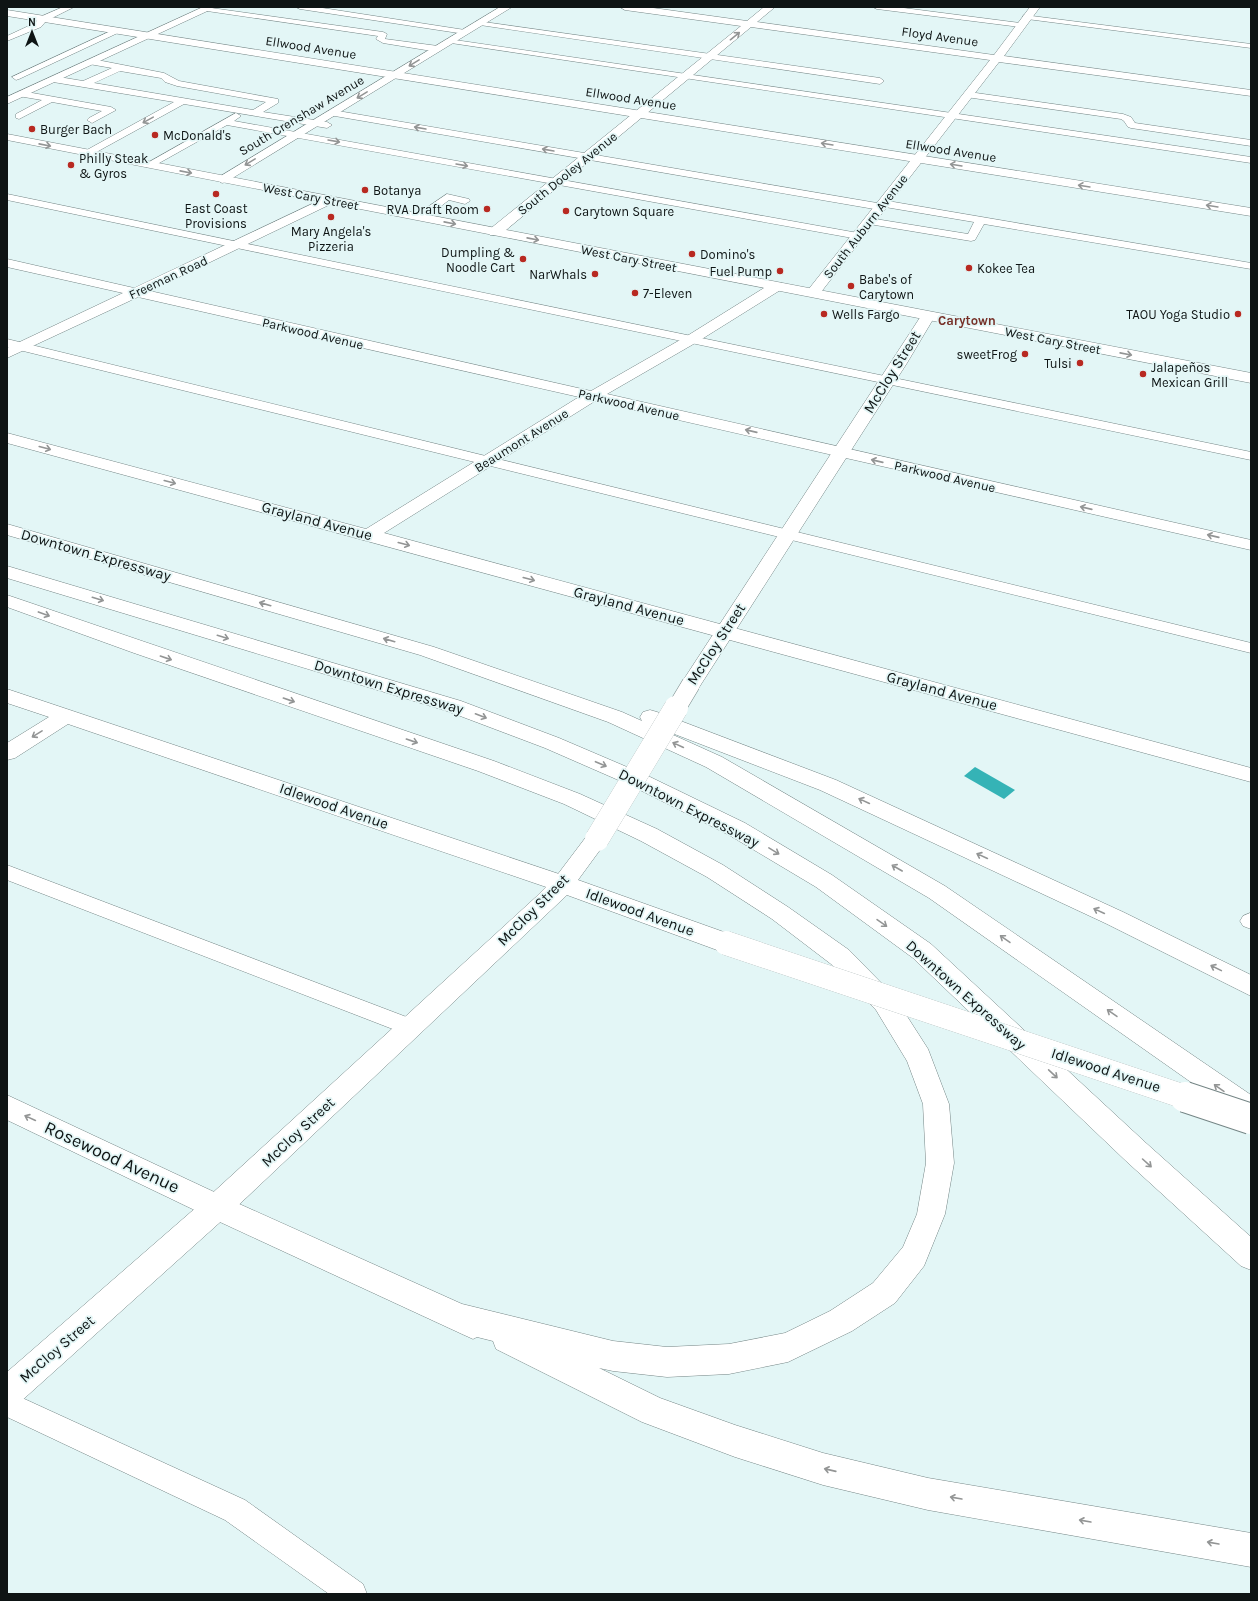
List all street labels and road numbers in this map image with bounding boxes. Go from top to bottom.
street label: Floyd Avenue [901,24,980,49]
street label: Ellwood Avenue [264,33,358,62]
street label: South Crenshaw Avenue [236,72,367,159]
street label: Ellwood Avenue [584,84,678,113]
street label: South Dooley Avenue [515,128,620,218]
street label: Ellwood Avenue [904,136,998,165]
street label: South Auburn Avenue [820,171,911,281]
street label: West Cary Street [262,180,360,213]
street label: West Cary Street [580,242,678,275]
street label: Freeman Road [127,253,210,302]
street label: Parkwood Avenue [261,315,365,353]
street label: West Cary Street [1004,324,1102,357]
street label: McCloy Street [860,327,925,417]
street label: Parkwood Avenue [577,386,681,424]
street label: Beaumont Avenue [472,405,571,475]
street label: Parkwood Avenue [893,458,997,496]
street label: Grayland Avenue [260,498,374,544]
street label: Downtown Expressway [19,525,173,585]
street label: Grayland Avenue [572,583,686,629]
street label: McCloy Street [683,599,749,688]
street label: Downtown Expressway [312,656,466,718]
street label: Grayland Avenue [885,668,999,714]
street label: Downtown Expressway [616,765,762,851]
street label: Idlewood Avenue [277,779,391,833]
street label: McCloy Street [493,870,573,950]
street label: Idlewood Avenue [583,884,697,940]
street label: Downtown Expressway [902,936,1030,1054]
street label: Idlewood Avenue [1049,1044,1163,1096]
street label: McCloy Street [258,1093,339,1171]
street label: Rosewood Avenue [41,1116,183,1198]
street label: McCloy Street [16,1311,99,1387]

